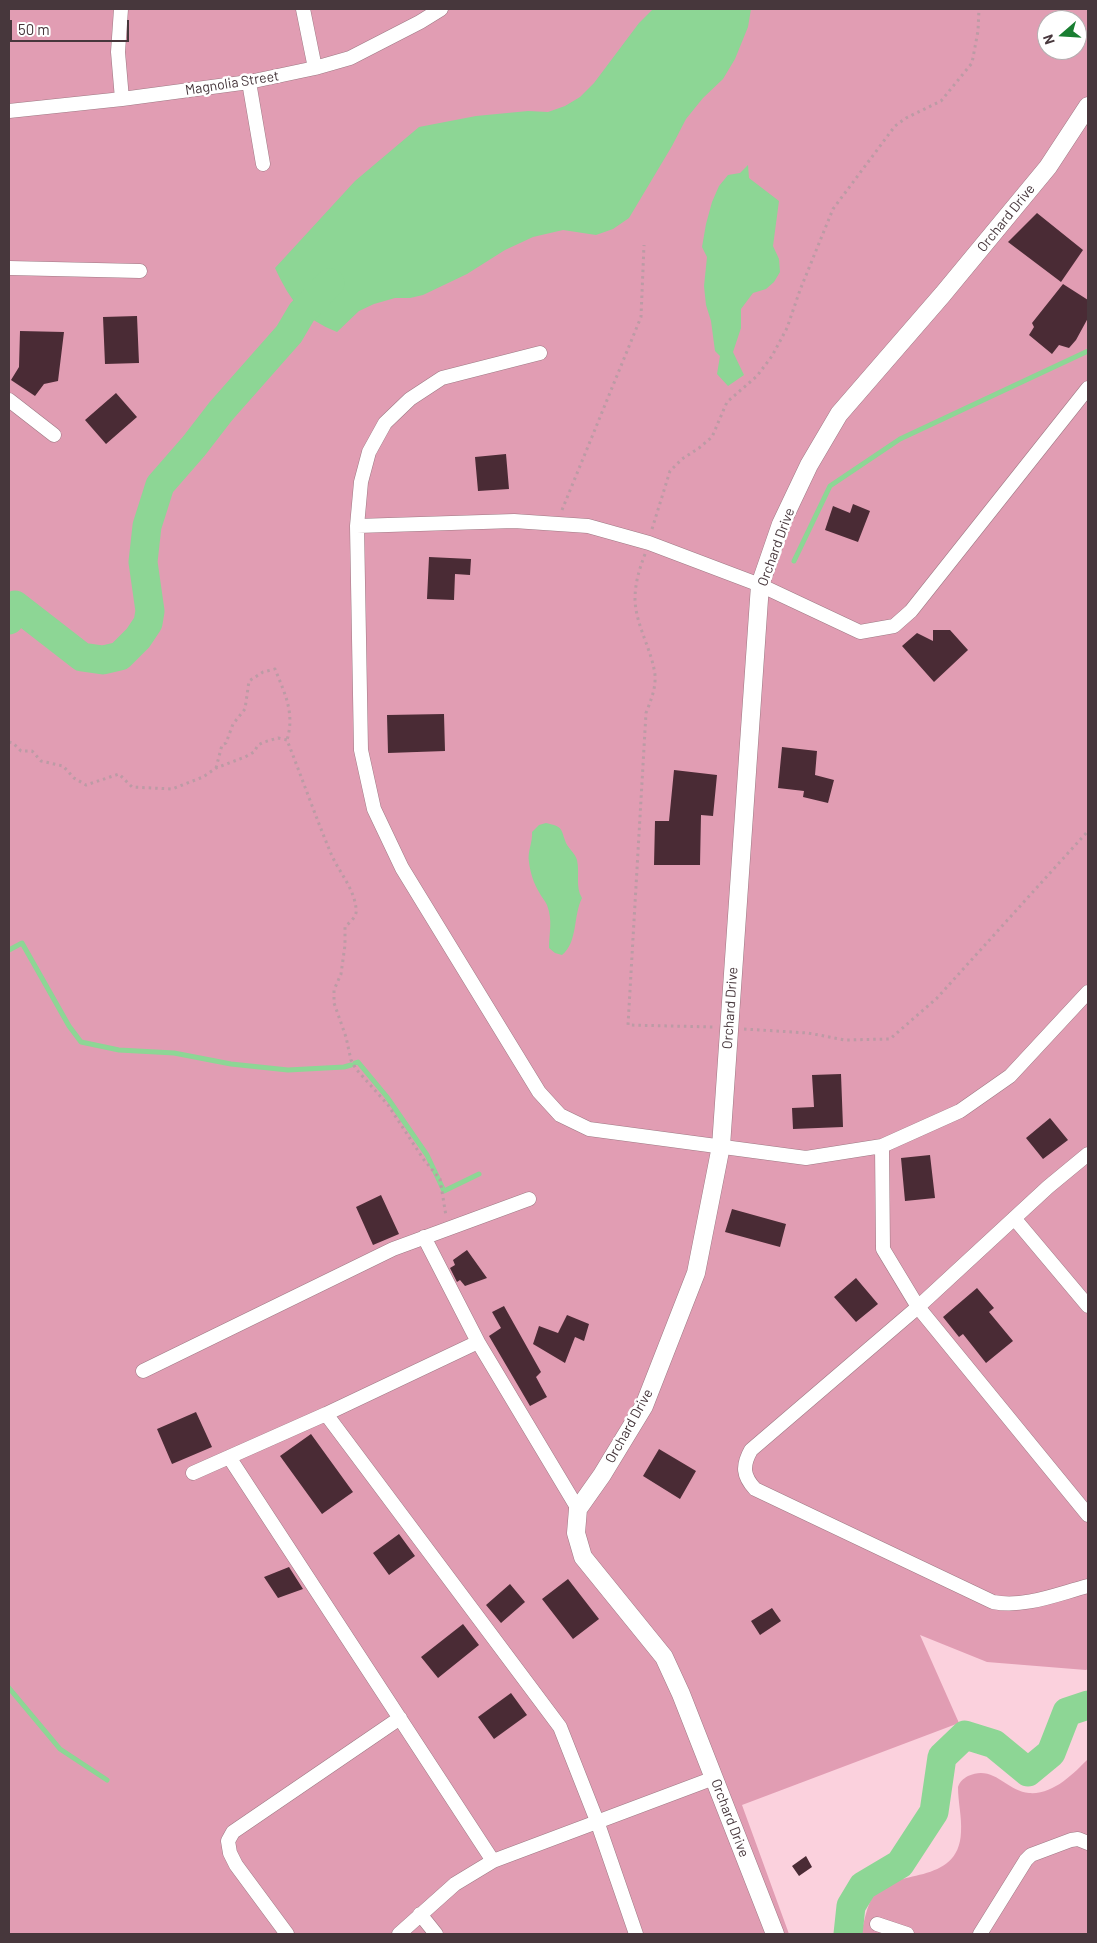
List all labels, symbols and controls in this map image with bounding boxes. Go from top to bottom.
scale bar [12,10,131,42]
north arrow [1037,10,1087,60]
text: 50 m [18,20,50,38]
text: N [1039,33,1058,47]
street label: Magnolia Street [184,67,280,99]
street label: Orchard Drive [974,181,1038,255]
street label: Orchard Drive [754,505,798,589]
street label: Orchard Drive [719,966,741,1050]
street label: Orchard Drive [602,1386,656,1466]
street label: Orchard Drive [707,1777,753,1859]

